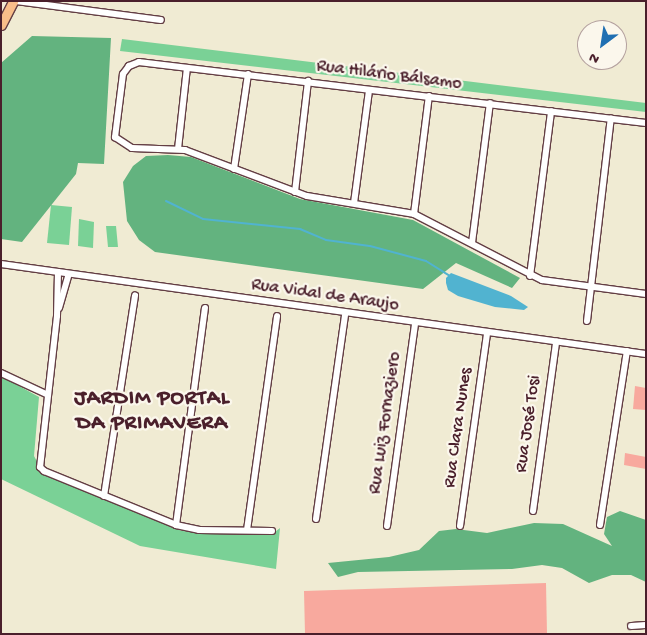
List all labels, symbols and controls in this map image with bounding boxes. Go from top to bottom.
north arrow [577,20,627,70]
text: N [586,48,603,67]
street label: Rua Hilário Bálsamo [315,56,463,96]
street label: Rua Vidal de Araujo [250,275,400,317]
street label: Rua Luiz Fornaziero [365,350,407,496]
street label: Rua Clara Nunes [440,367,478,489]
street label: Rua José Tosi [511,374,547,474]
district label: JARDIM PORTAL DA PRIMAVERA [73,386,231,438]

